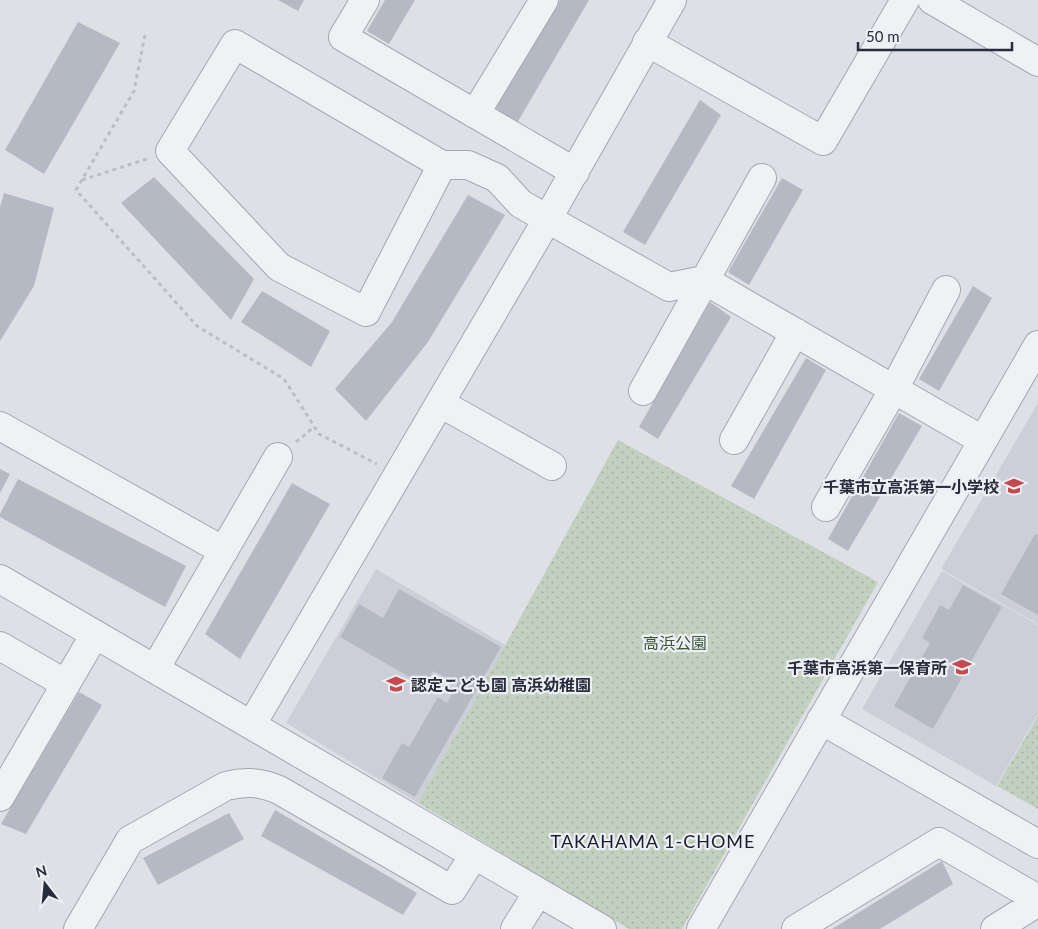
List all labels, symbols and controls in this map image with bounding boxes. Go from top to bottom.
scale bar [858,20,1012,52]
text: 50 m [866,27,900,45]
school or university icon: 千葉市立高浜第一小学校 [1003,475,1025,497]
place label: 千葉市立高浜第一小学校 [823,477,999,496]
park label: 高浜公園 [643,633,707,652]
school or university icon: 千葉市高浜第一保育所 [951,656,973,678]
place label: 千葉市高浜第一保育所 [787,658,947,677]
school or university icon: 認定こども園 高浜幼稚園 [385,673,407,695]
place label: 認定こども園 高浜幼稚園 [411,675,591,694]
district label: TAKAHAMA 1-CHOME [551,830,755,852]
north arrow [20,859,70,909]
text: N [34,861,49,881]

